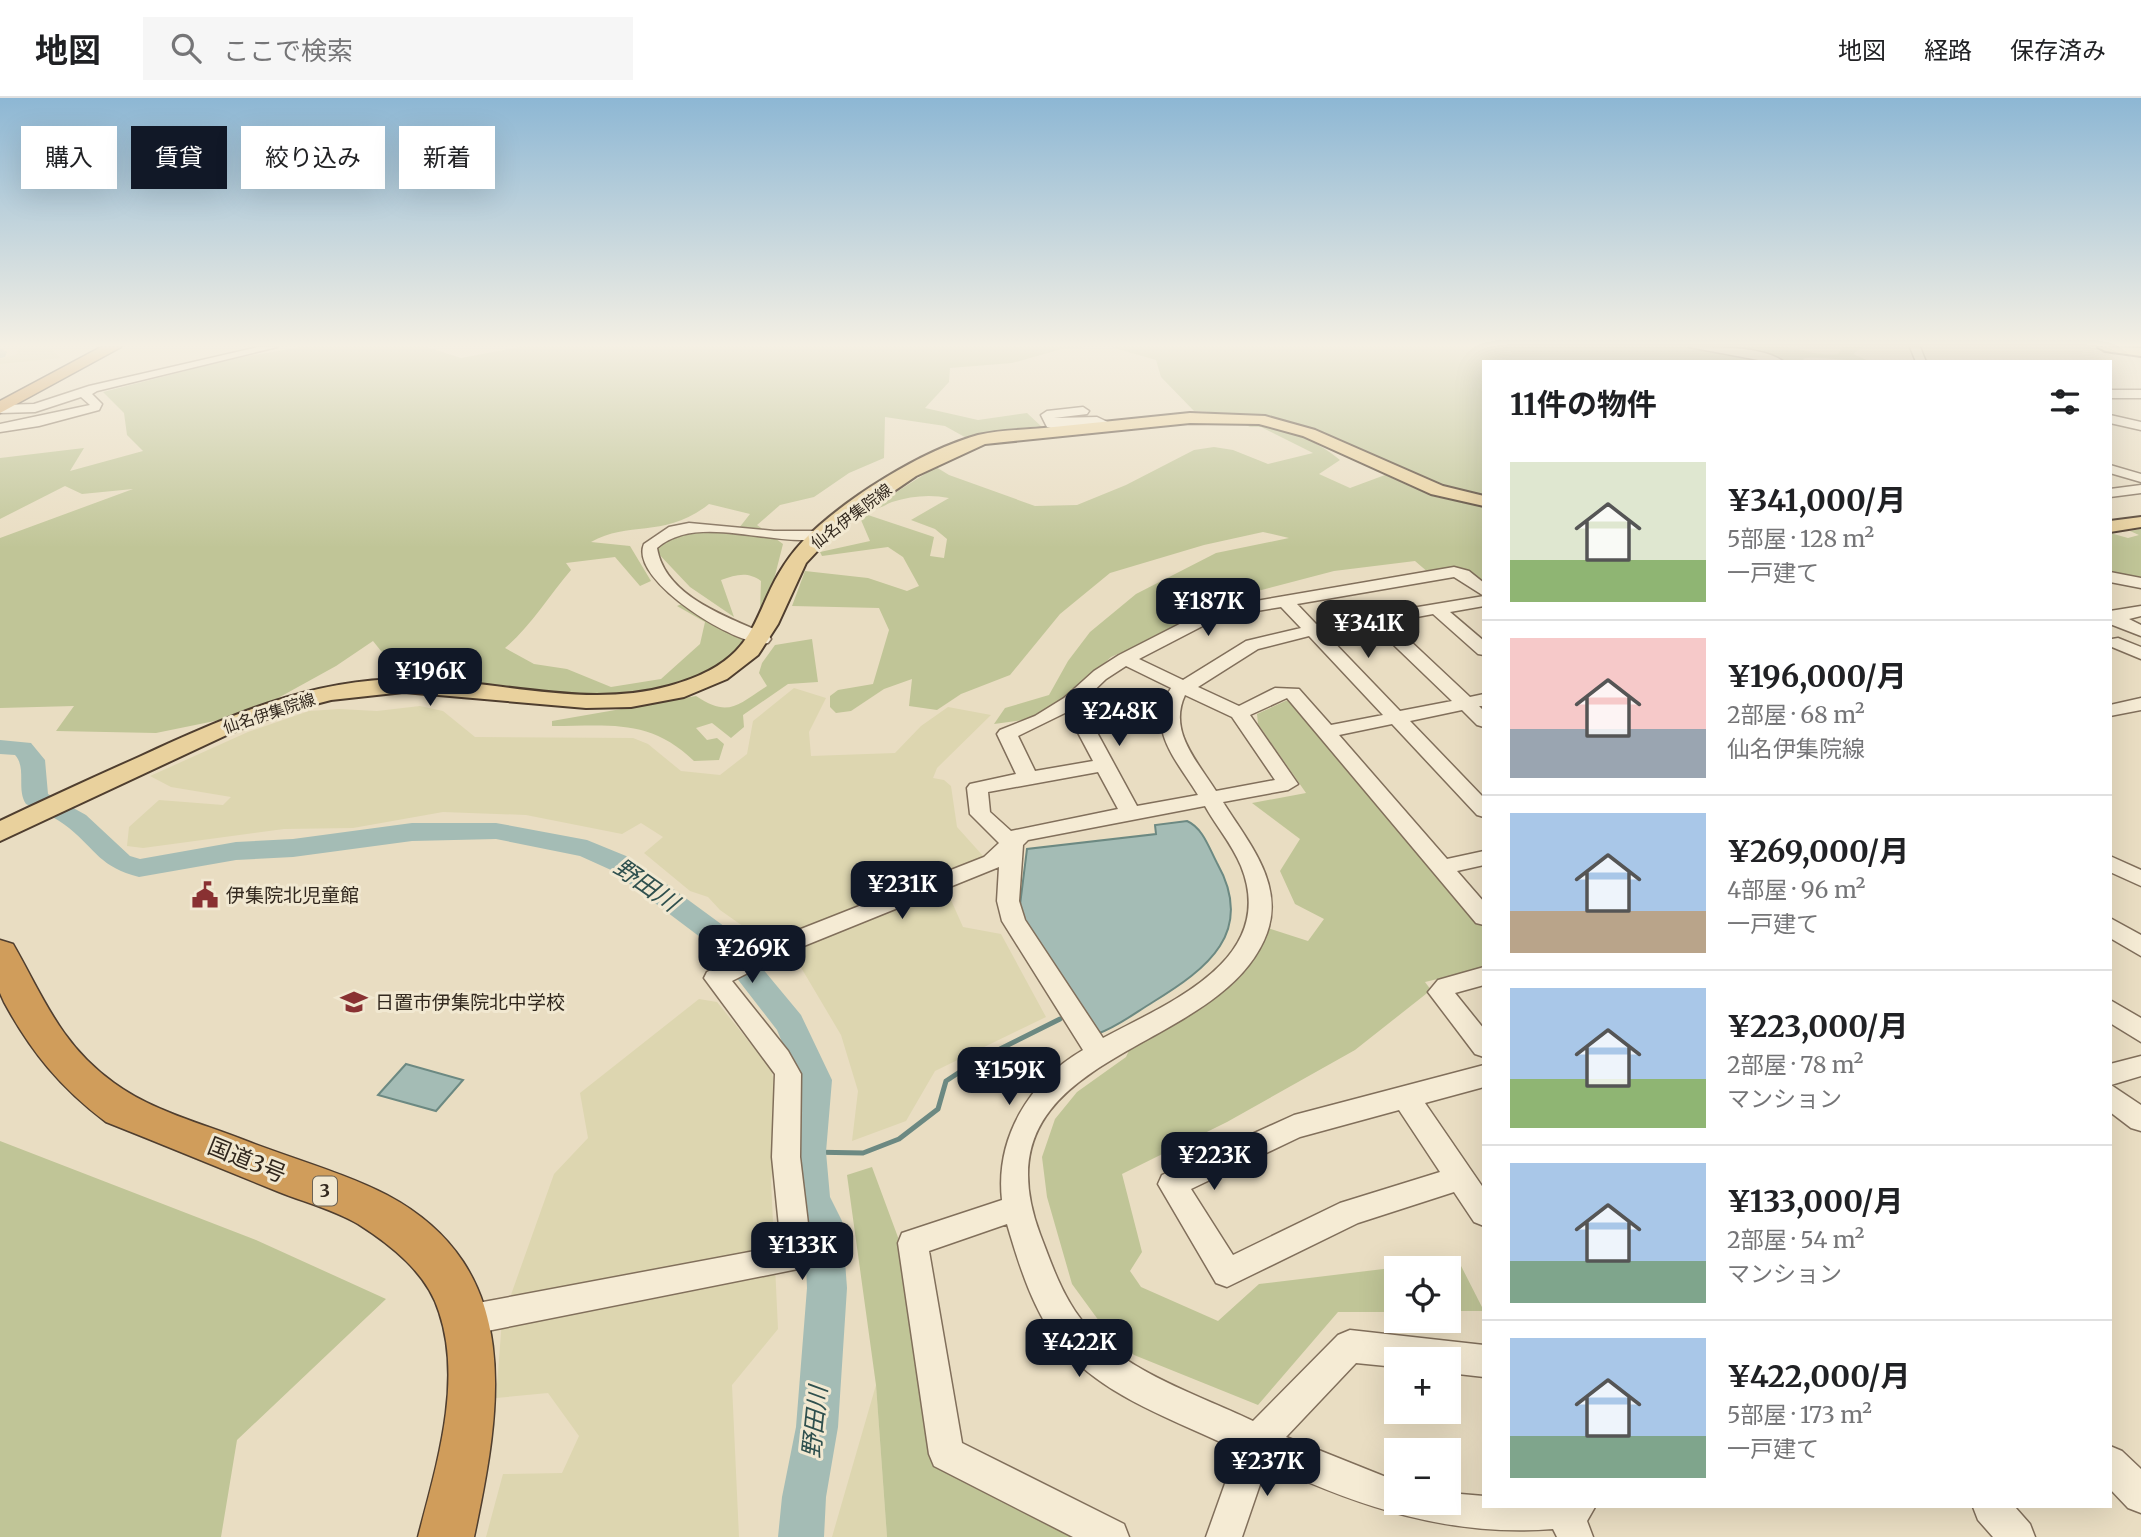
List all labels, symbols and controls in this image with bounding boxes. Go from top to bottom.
search box [143,17,633,80]
icon: search [167,29,205,67]
text: 地図 [35,30,101,71]
text: ここで検索 [223,34,353,67]
text: 地図 [1838,35,1886,66]
text: 経路 [1924,35,1972,66]
text: 保存済み [2010,35,2106,66]
chip: 購入 [21,126,117,189]
chip: 賃貸 [131,126,227,189]
chip: 絞り込み [241,126,385,189]
chip: 新着 [399,126,495,189]
icon: filters [2046,383,2084,421]
text: 11件の物件 [1510,385,1657,423]
street label: 仙名伊集院線 [807,479,895,553]
text: ¥341,000/月 [1727,481,1906,519]
icon: home [1566,490,1650,574]
text: 5部屋 · 128 m² [1727,524,1874,553]
text: 一戸建て [1727,558,1819,587]
pin: ¥187K [1159,578,1257,638]
text: ¥187K [1172,586,1244,615]
pin: ¥341K [1319,601,1417,660]
text: ¥341K [1332,608,1404,637]
pin: ¥196K [381,648,479,708]
text: ¥196K [394,656,466,685]
text: ¥196,000/月 [1727,657,1907,695]
icon: home [1566,666,1650,750]
pin: ¥248K [1070,688,1168,748]
street label: 仙名伊集院線 [220,689,318,737]
text: ¥248K [1081,696,1157,725]
text: 2部屋 · 68 m² [1727,700,1865,729]
text: 仙名伊集院線 [1727,734,1865,763]
text: ¥269,000/月 [1727,832,1909,870]
icon: home [1566,841,1650,925]
water label: 野田川 [608,851,687,920]
pin: ¥231K [853,862,951,921]
text: ¥231K [867,869,937,898]
text: 4部屋 · 96 m² [1727,875,1865,904]
public building icon: 伊集院北児童館 [190,880,220,910]
place label: 伊集院北児童館 [226,883,359,907]
text: 一戸建て [1727,909,1819,938]
pin: ¥269K [703,926,801,985]
text: ¥269K [714,933,790,962]
school or university icon: 日置市伊集院北中学校 [339,987,369,1017]
place label: 日置市伊集院北中学校 [375,990,565,1014]
text: ¥223,000/月 [1727,1007,1909,1045]
icon: home [1566,1016,1650,1100]
pin: ¥159K [960,1048,1058,1107]
text: 2部屋 · 78 m² [1727,1050,1863,1079]
text: ¥159K [973,1055,1045,1084]
text: マンション [1727,1084,1842,1113]
street label: 国道3号 [204,1131,291,1188]
pin: ¥223K [1165,1132,1263,1192]
text: ¥223K [1177,1140,1251,1169]
road number: 3 [313,1176,337,1206]
text: ¥133,000/月 [1727,1182,1903,1220]
icon: home [1566,1191,1650,1275]
pin: ¥133K [753,1222,851,1282]
text: 2部屋 · 54 m² [1727,1225,1864,1254]
text: ¥133K [767,1230,837,1259]
map controls [1384,1256,1461,1515]
button: locate [1384,1256,1461,1333]
text: マンション [1727,1259,1842,1288]
pin: ¥422K [1030,1320,1128,1379]
text: ¥422K [1042,1327,1116,1356]
button: + [1384,1347,1461,1424]
text: ¥422,000/月 [1727,1357,1910,1395]
icon: home [1566,1366,1650,1450]
water label: 野田川 [795,1382,834,1459]
text: 5部屋 · 173 m² [1727,1400,1872,1429]
text: 一戸建て [1727,1434,1819,1463]
pin: ¥237K [1218,1438,1316,1498]
button: − [1384,1438,1461,1515]
text: ¥237K [1230,1446,1304,1475]

